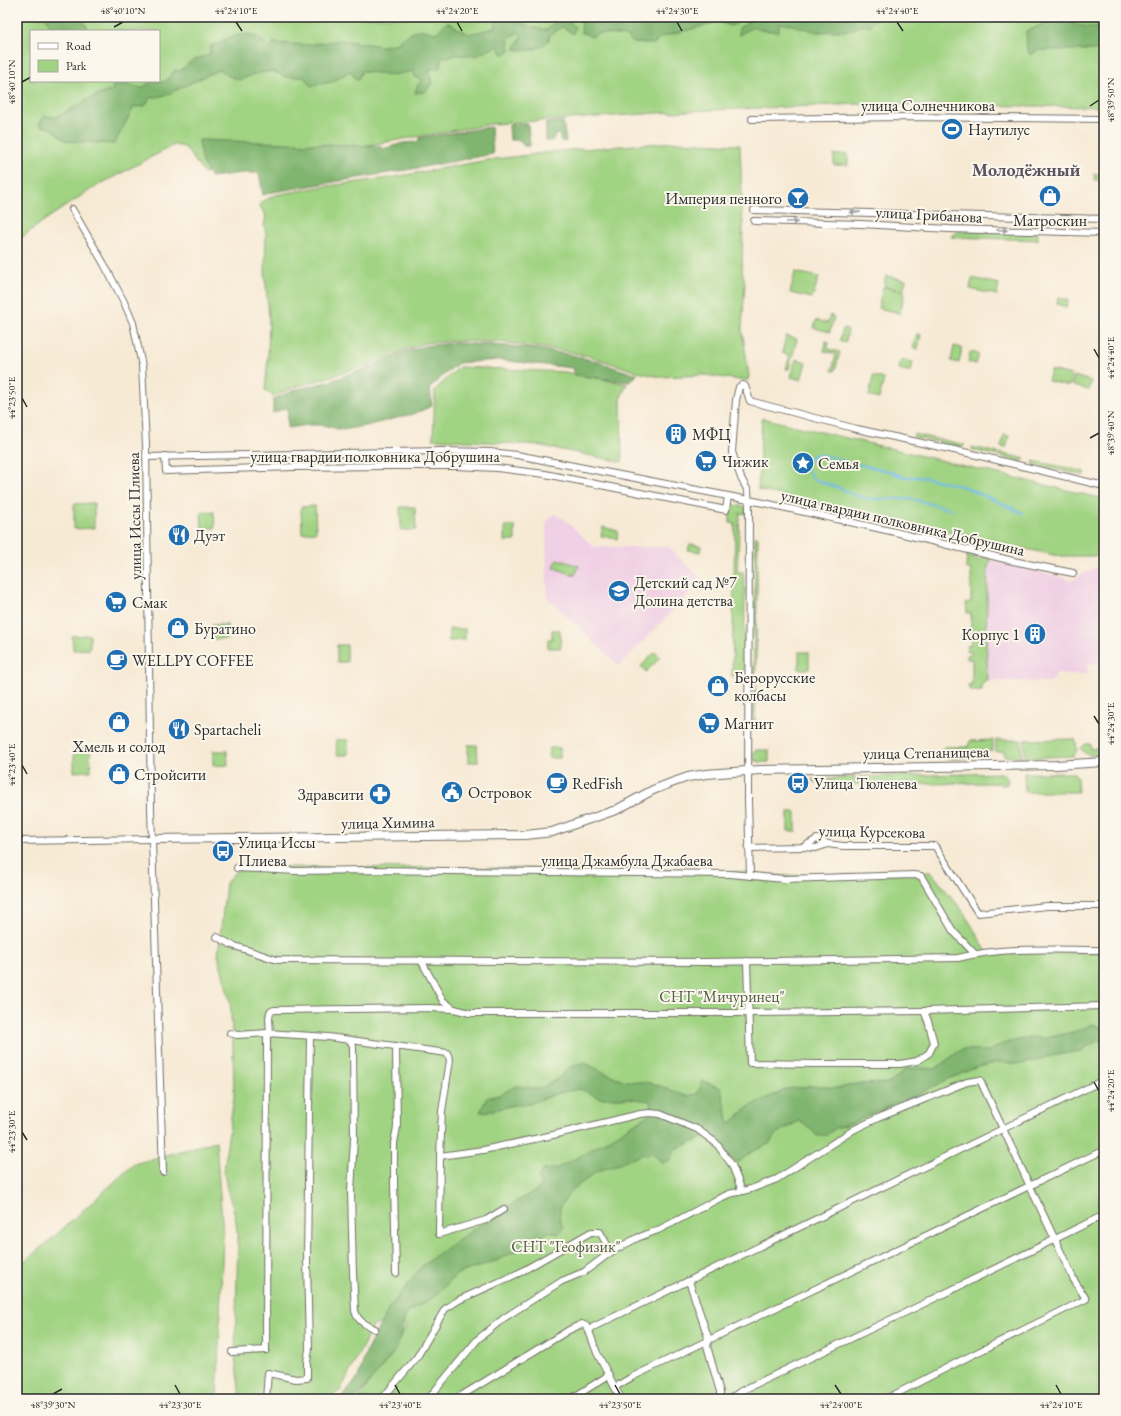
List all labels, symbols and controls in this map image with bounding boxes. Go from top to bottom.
text: 48°40'10"N [101,4,146,17]
text: 44°24'10"E [215,4,258,17]
text: 44°24'20"E [436,4,479,17]
text: 44°24'30"E [656,4,699,17]
text: 44°24'40"E [876,4,919,17]
legend [30,30,160,82]
text: Road [66,38,92,54]
text: Park [66,58,87,74]
text: 48°40'10"N [5,59,18,104]
text: 48°39'50"N [1104,77,1117,122]
street label: улица Солнечникова [861,95,996,116]
sports icon: Наутилус [939,116,965,142]
place label: Наутилус [968,119,1030,140]
district label: Молодёжный [972,158,1081,181]
shop icon: Матроскин [1037,183,1063,209]
bar icon: Империя пенного [785,185,811,211]
place label: Империя пенного [665,188,782,209]
street label: улица Грибанова [875,201,984,228]
one-way arrow [848,209,861,215]
place label: Матроскин [1013,210,1087,231]
one-way arrow [786,219,799,225]
one-way arrow [996,227,1009,233]
text: 44°24'40"E [1104,336,1117,379]
text: 44°23'50"E [5,376,18,419]
text: 48°39'40"N [1104,410,1117,455]
building icon: МФЦ [663,421,689,447]
place label: МФЦ [692,424,731,445]
street label: улица гвардии полковника Добрушина [250,446,500,467]
supermarket icon: Чижик [693,448,719,474]
place icon: Семья [790,450,816,476]
street label: улица Иссы Плиева [123,451,146,580]
place label: Чижик [722,451,769,472]
place label: Семья [818,453,859,474]
street label: улица гвардии полковника Добрушина [779,484,1027,561]
restaurant icon: Дуэт [166,522,192,548]
place label: Дуэт [194,525,226,546]
place label: Детский сад №7 Долина детства [634,572,737,611]
school or university icon: Детский сад №7 Долина детства [606,578,632,604]
supermarket icon: Смак [103,589,129,615]
place label: Смак [132,592,168,613]
shop icon: Буратино [165,615,191,641]
place label: Буратино [194,618,256,639]
building icon: Корпус 1 [1022,621,1048,647]
place label: Корпус 1 [961,624,1020,645]
cafe icon: WELLPY COFFEE [104,647,130,673]
place label: WELLPY COFFEE [132,650,254,671]
place label: Берорусские колбасы [734,667,815,706]
shop icon: Берорусские колбасы [705,673,731,699]
text: 44°24'30"E [1104,702,1117,745]
shop icon: Хмель и солод [106,709,132,735]
supermarket icon: Магнит [696,710,722,736]
place label: Магнит [724,713,774,734]
restaurant icon: Spartacheli [166,716,192,742]
place label: Spartacheli [194,719,261,740]
place label: Хмель и солод [72,736,166,757]
street label: улица Степанищева [863,741,990,764]
text: 44°23'40"E [5,743,18,786]
shop icon: Стройсити [106,761,132,787]
place label: Стройсити [134,764,207,785]
cafe icon: RedFish [544,770,570,796]
bus stop icon: Улица Тюленева [785,770,811,796]
place label: RedFish [572,773,623,794]
place label: Улица Тюленева [813,773,918,794]
public building icon: Островок [439,779,465,805]
pharmacy icon: Здравсити [367,781,393,807]
place label: Островок [468,782,532,803]
place label: Здравсити [298,784,365,805]
street label: улица Химина [341,811,436,834]
street label: улица Курсекова [818,820,926,843]
place label: Улица Иссы Плиева [237,832,316,871]
bus stop icon: Улица Иссы Плиева [210,838,236,864]
street label: улица Джамбула Джабаева [541,850,713,871]
park label: СНТ "Мичуринец" [659,986,785,1007]
text: 44°24'20"E [1104,1069,1117,1112]
text: 44°23'30"E [5,1110,18,1153]
park label: СНТ "Геофизик" [511,1236,621,1257]
text: 48°39'30"N [31,1398,76,1411]
text: 44°23'30"E [159,1398,202,1411]
text: 44°23'40"E [379,1398,422,1411]
text: 44°23'50"E [599,1398,642,1411]
text: 44°24'00"E [820,1398,863,1411]
text: 44°24'10"E [1040,1398,1083,1411]

